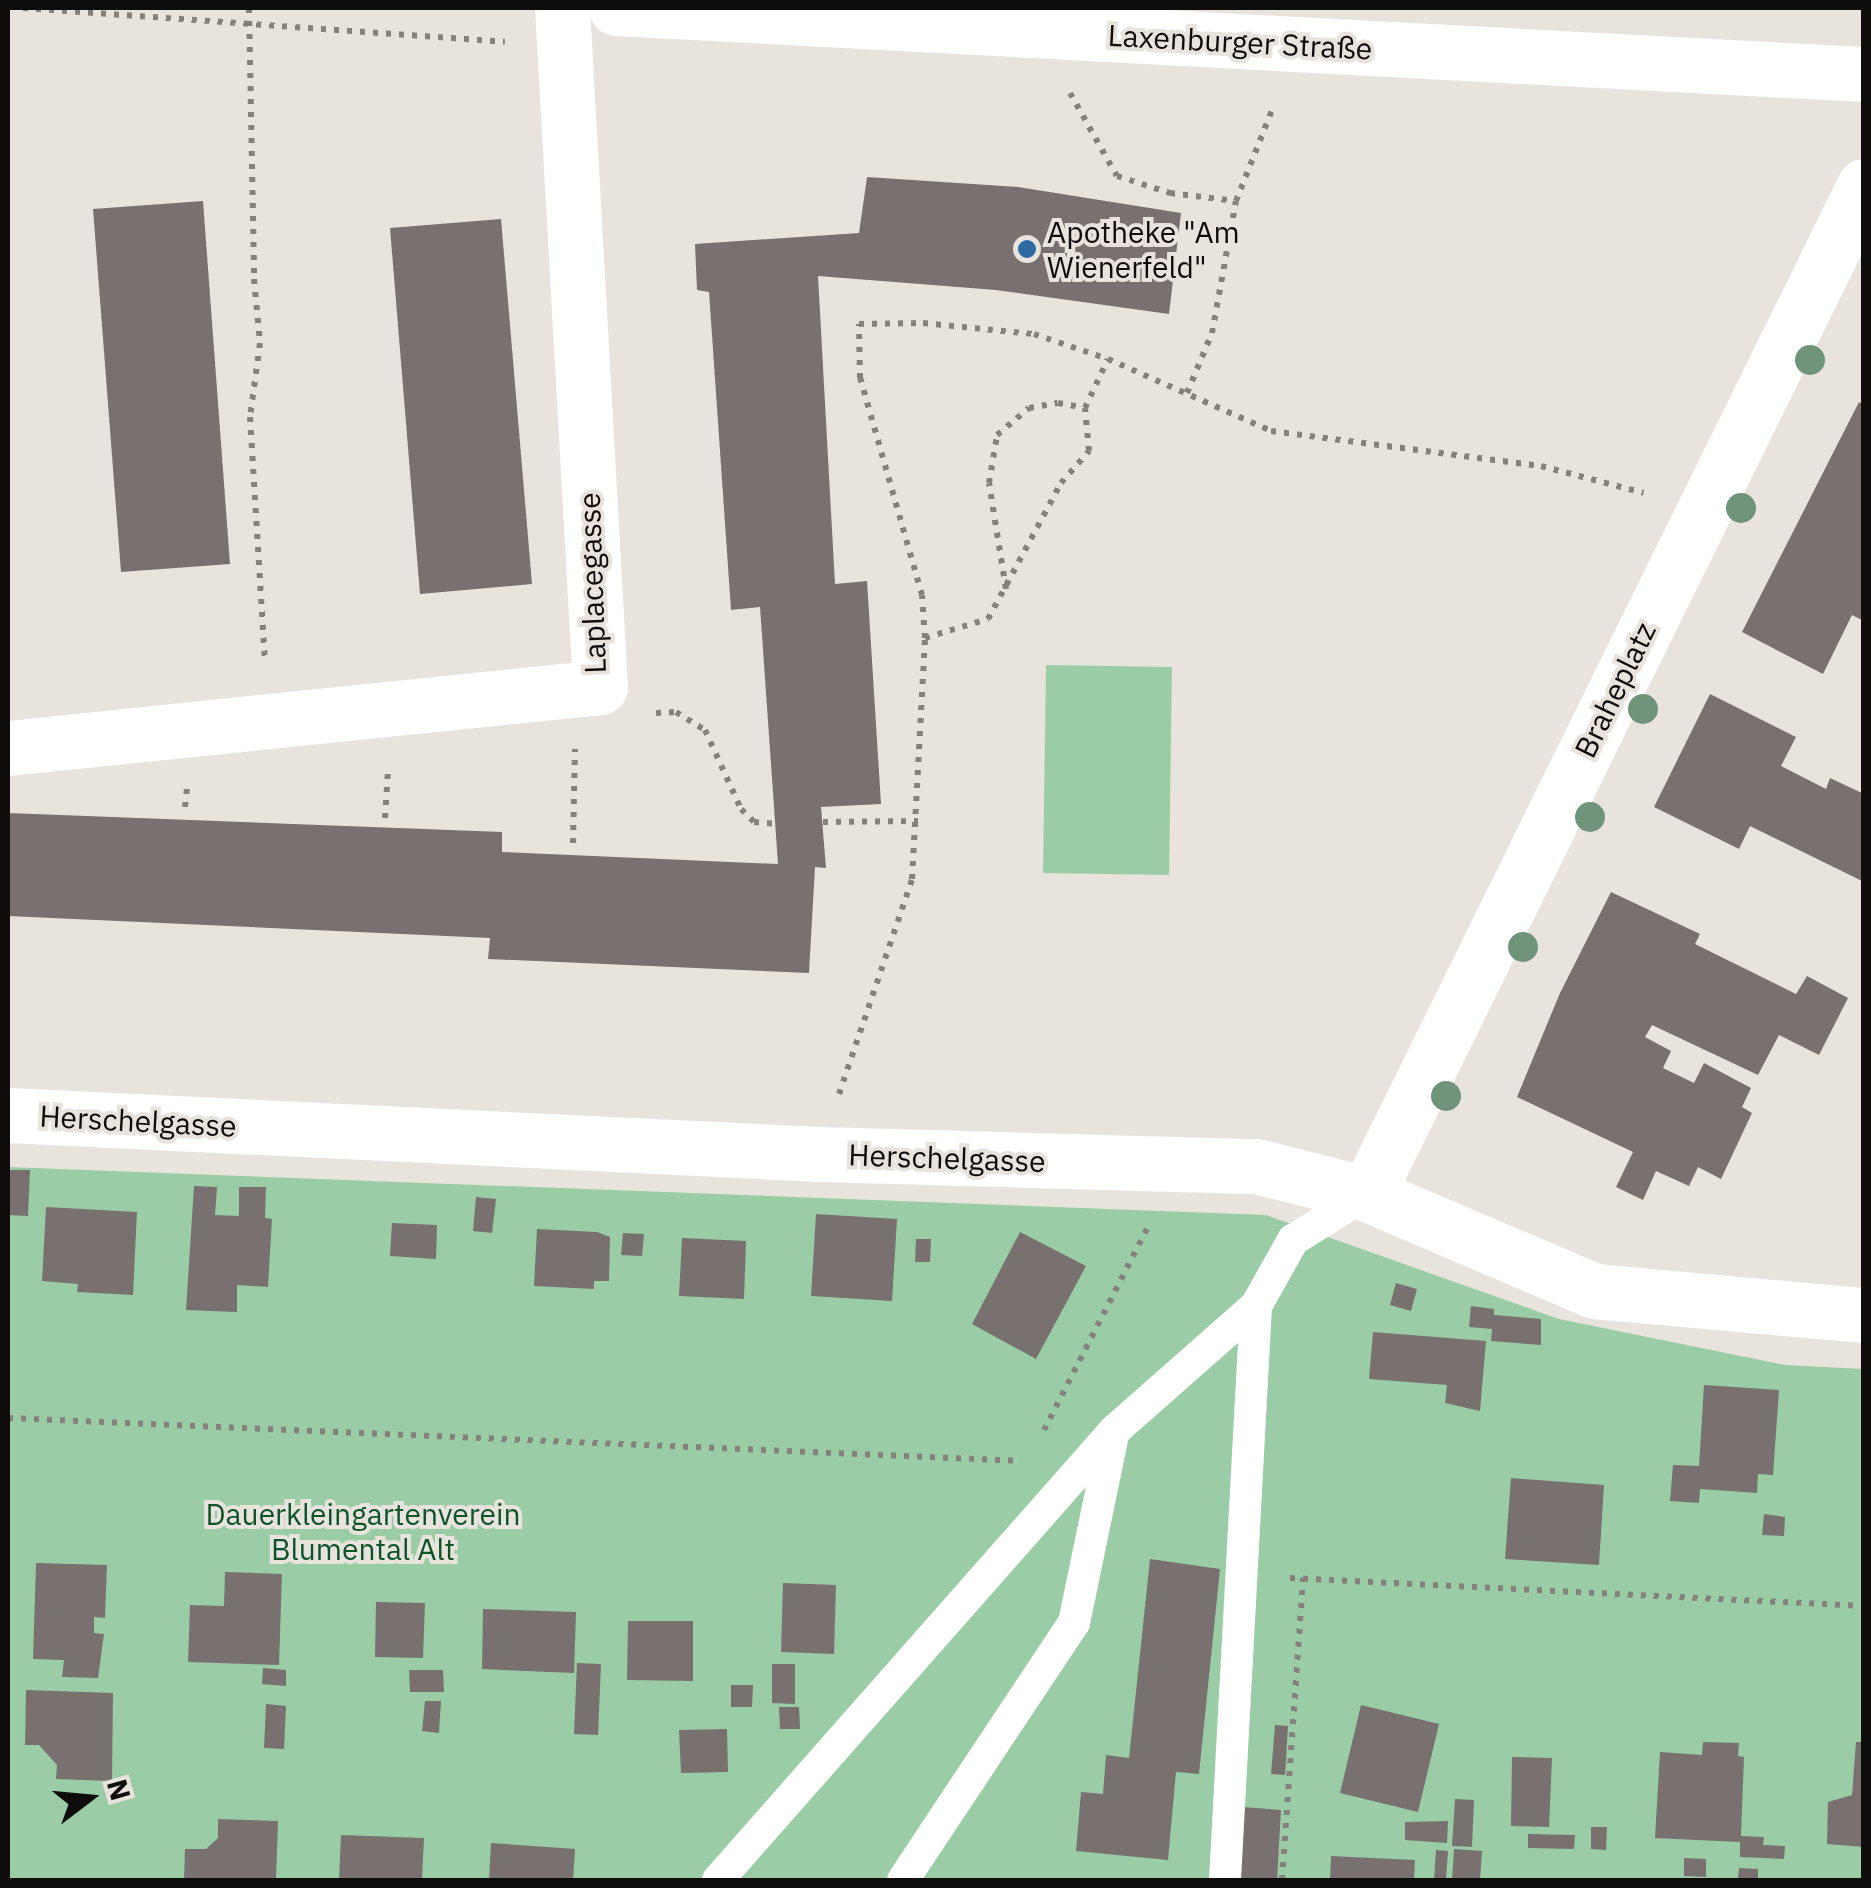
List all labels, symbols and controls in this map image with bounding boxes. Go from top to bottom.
street label: Laxenburger Straße [1107,17,1373,67]
place label: Apotheke "Am Wienerfeld" [1047,214,1240,284]
marker: Apotheke "Am Wienerfeld" [1016,238,1038,260]
street label: Laplacegasse [571,492,613,674]
street label: Braheplatz [1567,616,1663,764]
street label: Herschelgasse [39,1098,237,1144]
street label: Herschelgasse [848,1137,1046,1179]
park label: Dauerkleingartenverein Blumental Alt [205,1496,521,1566]
north arrow [40,1748,140,1848]
text: N [99,1775,140,1804]

